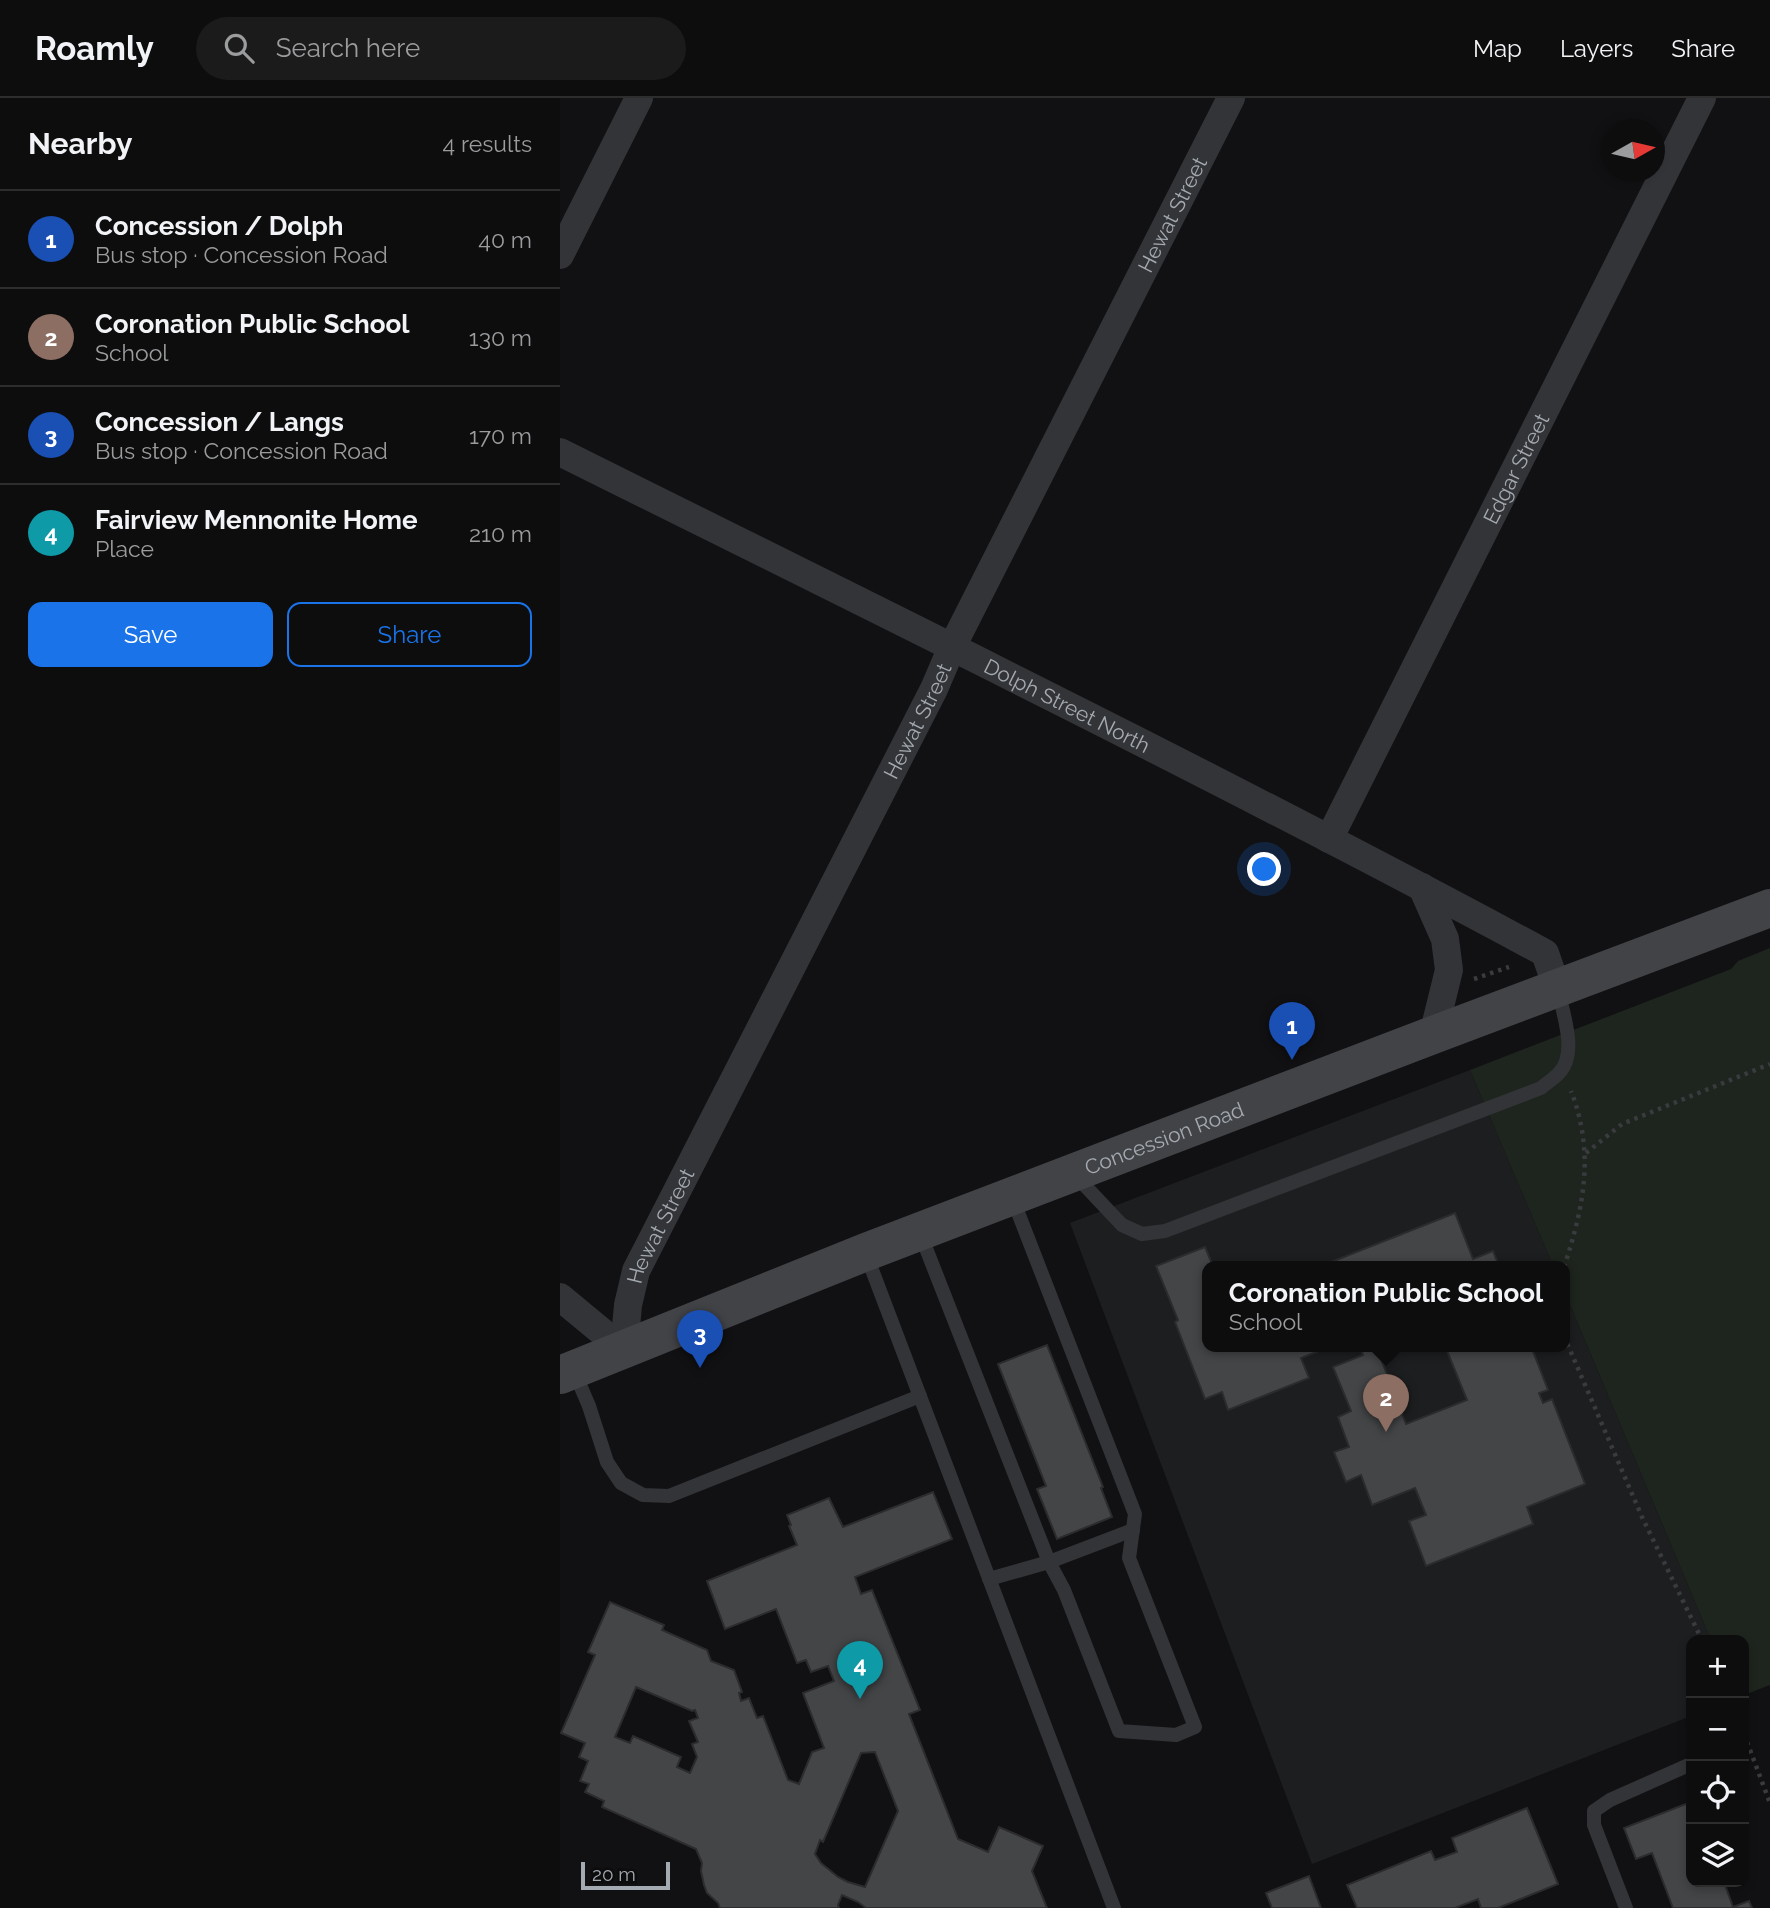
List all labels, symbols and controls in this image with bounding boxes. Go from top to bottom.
search box [196,17,686,80]
text: Roamly [35,29,154,68]
icon: search [220,29,258,67]
text: Search here [276,33,420,63]
text: Map [1473,34,1522,63]
text: Layers [1560,34,1633,63]
text: Share [1671,34,1735,63]
north arrow [1602,119,1665,182]
text: Nearby [28,126,132,161]
text: 4 results [443,130,532,157]
street label: Hewat Street [1132,152,1212,276]
text: Concession / Dolph [95,211,344,241]
text: 1 [45,226,57,253]
text: 40 m [478,226,532,253]
text: Bus stop · Concession Road [95,241,388,268]
text: Coronation Public School [95,309,410,339]
text: 2 [45,324,57,351]
text: 130 m [469,324,532,351]
text: School [95,339,169,366]
text: Concession / Langs [95,407,344,437]
street label: Edgar Street [1477,409,1554,528]
text: 3 [45,422,57,449]
text: 170 m [469,422,532,449]
text: Bus stop · Concession Road [95,437,388,464]
text: Fairview Mennonite Home [95,505,417,535]
text: 4 [44,520,58,547]
text: 210 m [469,520,532,547]
text: Place [95,535,154,562]
button: Save [28,602,273,667]
button: Share [287,602,532,667]
street label: Dolph Street North [980,653,1154,757]
street label: Hewat Street [878,659,956,783]
your location [1247,852,1281,886]
pin: 1 [1269,1002,1315,1060]
street label: Concession Road [1081,1096,1247,1180]
street label: Hewat Street [621,1164,699,1286]
popup [1202,1261,1570,1352]
text: Coronation Public School [1229,1278,1543,1308]
text: School [1229,1308,1302,1335]
pin: 3 [677,1310,723,1368]
pin: 2 [1363,1374,1409,1432]
map controls [1686,1635,1749,1887]
button: + [1686,1635,1749,1698]
pin: 4 [837,1641,883,1699]
button: − [1686,1698,1749,1761]
button: locate [1686,1761,1749,1824]
button: layers [1686,1824,1749,1887]
scale bar [581,1859,670,1891]
text: 20 m [592,1863,636,1885]

